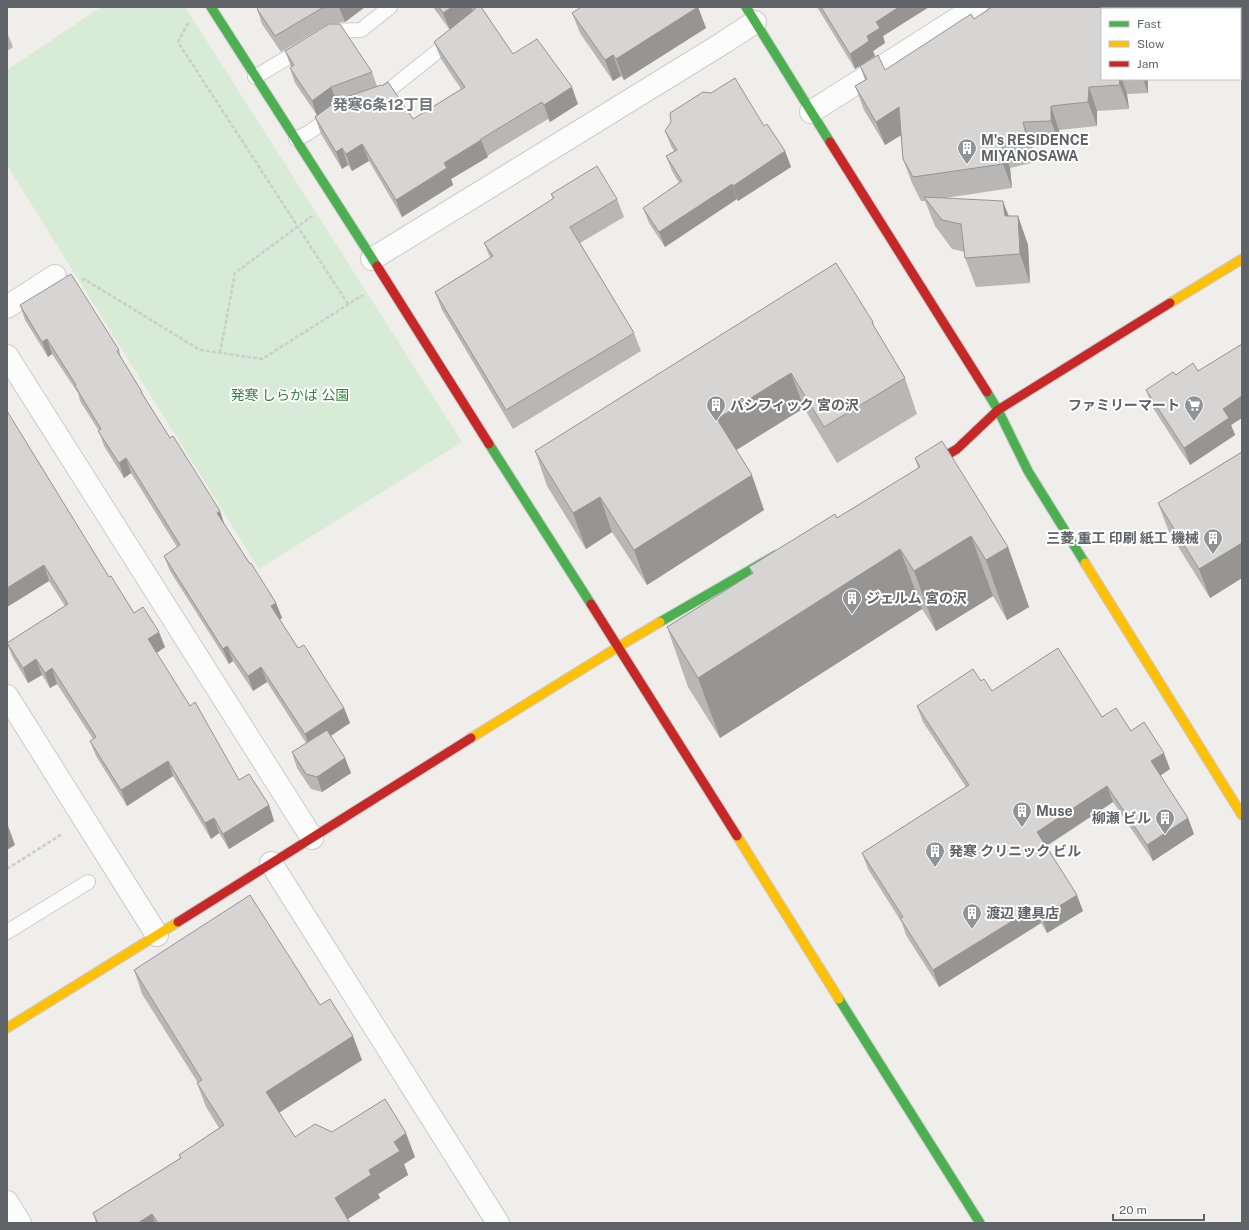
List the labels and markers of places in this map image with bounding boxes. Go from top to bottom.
place label: M's RESIDENCE MIYANOSAWA [981,132,1089,164]
building icon: M's RESIDENCE MIYANOSAWA [956,137,978,165]
building icon: パシフィック 宮の沢 [705,394,727,422]
supermarket icon: ファミリーマート [1183,394,1205,422]
place label: パシフィック 宮の沢 [730,397,859,413]
place label: ファミリーマート [1068,397,1180,413]
building icon: 三菱 重工 印刷 紙工 機械 [1202,527,1224,555]
place label: 三菱 重工 印刷 紙工 機械 [1046,530,1199,546]
building icon: ジェルム 宮の沢 [841,587,863,615]
place label: ジェルム 宮の沢 [866,590,967,606]
building icon: Muse [1011,800,1033,828]
place label: Muse [1036,803,1073,819]
building icon: 柳瀬 ビル [1154,807,1176,835]
place label: 柳瀬 ビル [1092,810,1151,826]
building icon: 発寒 クリニック ビル [924,840,946,868]
place label: 発寒 クリニック ビル [949,843,1081,859]
building icon: 渡辺 建具店 [961,902,983,930]
place label: 渡辺 建具店 [986,905,1059,921]

